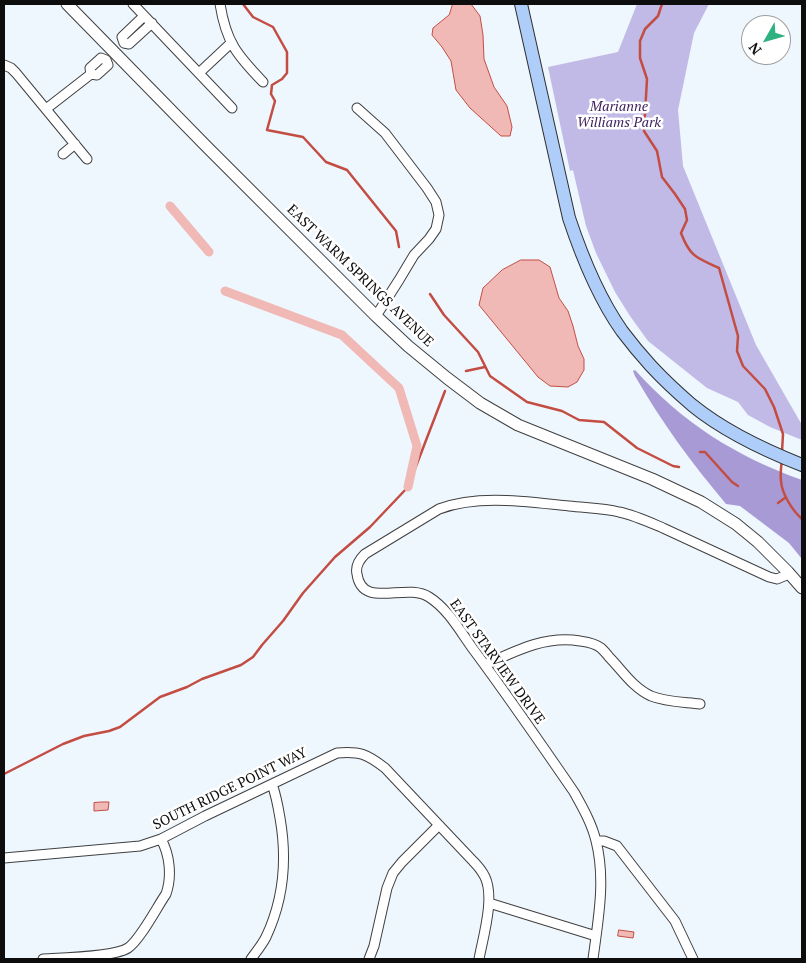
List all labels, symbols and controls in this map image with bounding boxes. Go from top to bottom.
north arrow [741,15,791,65]
text: N [744,39,765,59]
park label: Marianne Williams Park [577,99,661,132]
street label: EAST WARM SPRINGS AVENUE [283,201,437,351]
street label: EAST STARVIEW DRIVE [446,596,548,728]
street label: SOUTH RIDGE POINT WAY [150,744,310,834]

